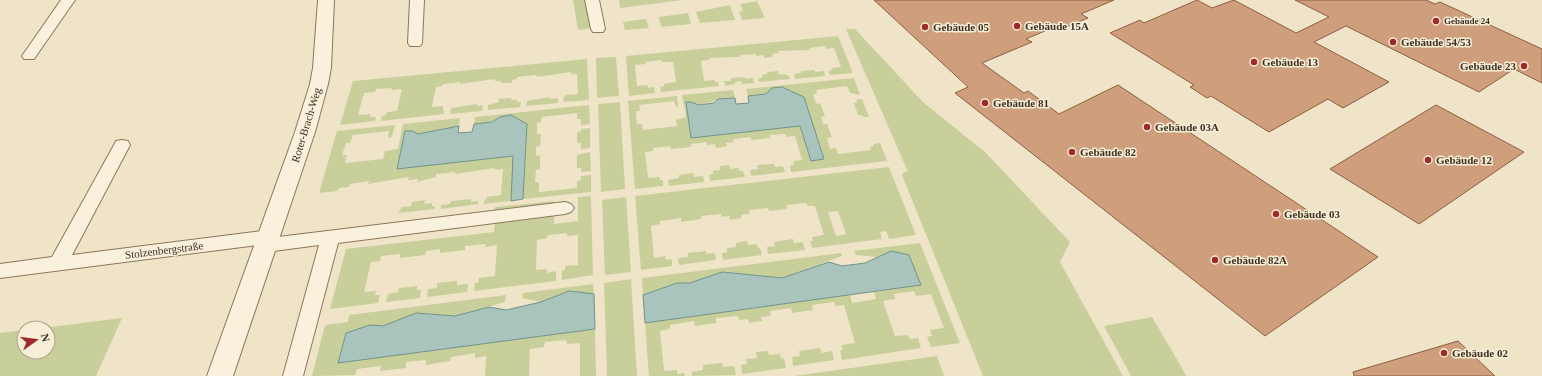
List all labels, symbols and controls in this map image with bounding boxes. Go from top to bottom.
marker: Gebäude 24 [1431,16,1441,26]
place label: Gebäude 24 [1444,16,1490,26]
place label: Gebäude 15A [1025,20,1089,32]
place label: Gebäude 05 [933,21,989,33]
marker: Gebäude 15A [1012,21,1022,31]
marker: Gebäude 05 [920,22,930,32]
place label: Gebäude 54/53 [1401,36,1471,48]
marker: Gebäude 54/53 [1388,37,1398,47]
place label: Gebäude 13 [1262,56,1318,68]
marker: Gebäude 13 [1249,57,1259,67]
place label: Gebäude 23 [1460,60,1516,72]
marker: Gebäude 23 [1519,61,1529,71]
street label: Roter-Brach-Weg [289,86,323,164]
place label: Gebäude 81 [993,97,1049,109]
marker: Gebäude 81 [980,98,990,108]
place label: Gebäude 03A [1155,121,1219,133]
marker: Gebäude 03A [1142,122,1152,132]
place label: Gebäude 82 [1080,146,1136,158]
marker: Gebäude 82 [1067,147,1077,157]
place label: Gebäude 12 [1436,154,1492,166]
marker: Gebäude 12 [1423,155,1433,165]
place label: Gebäude 03 [1284,208,1340,220]
marker: Gebäude 03 [1271,209,1281,219]
street label: Stolzenbergstraße [124,239,204,261]
place label: Gebäude 82A [1223,254,1287,266]
marker: Gebäude 82A [1210,255,1220,265]
north arrow [16,320,56,360]
text: N [39,332,52,343]
place label: Gebäude 02 [1452,347,1508,359]
marker: Gebäude 02 [1439,348,1449,358]

